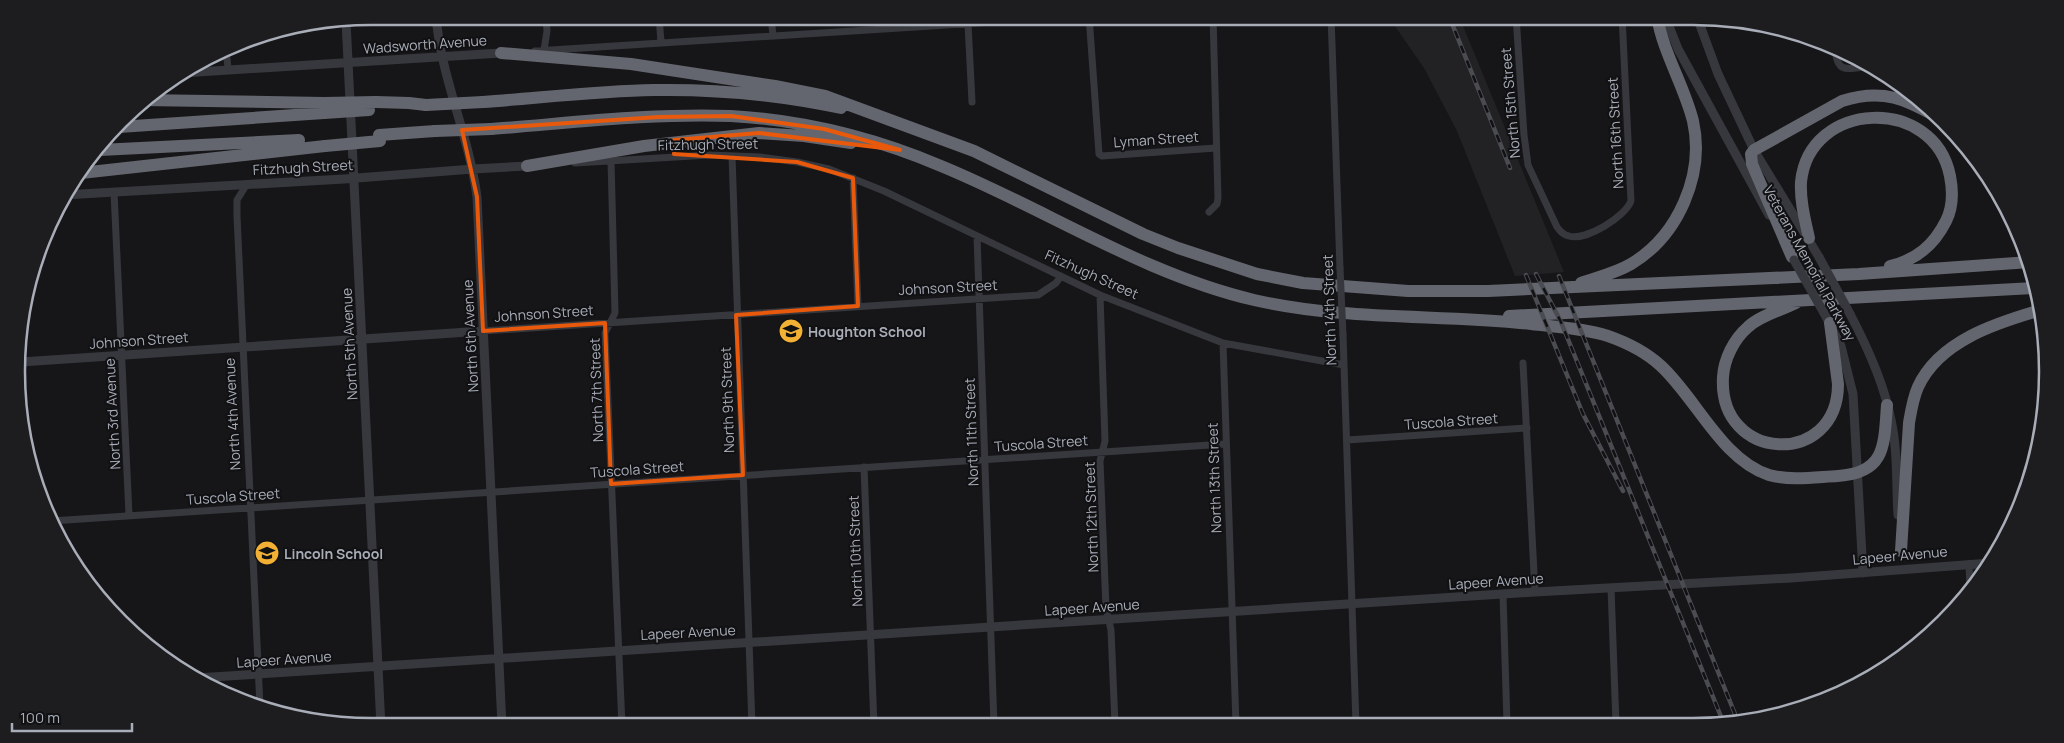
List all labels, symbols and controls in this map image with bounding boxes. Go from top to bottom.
street label: Wadsworth Avenue [362,30,488,58]
street label: North 15th Street [1496,46,1524,159]
street label: North 16th Street [1603,76,1627,189]
street label: Lyman Street [1113,127,1200,151]
street label: Fitzhugh Street [658,134,759,154]
street label: Fitzhugh Street [252,155,354,179]
street label: Veterans Memorial Parkway [1759,182,1861,345]
street label: Fitzhugh Street [1042,245,1142,303]
street label: North 14th Street [1318,254,1340,366]
street label: Johnson Street [898,275,998,299]
street label: North 6th Avenue [458,279,482,393]
street label: North 5th Avenue [337,287,361,401]
street label: Johnson Street [494,300,595,326]
school or university icon: Houghton School [778,318,804,344]
place label: Houghton School [808,322,926,341]
street label: Johnson Street [89,327,190,353]
street label: North 7th Street [585,337,607,443]
street label: North 9th Street [716,346,738,453]
street label: North 4th Avenue [220,357,244,471]
street label: North 3rd Avenue [100,358,124,470]
street label: North 11th Street [960,377,982,487]
street label: Tuscola Street [1403,408,1499,434]
street label: North 13th Street [1203,422,1225,534]
street label: Tuscola Street [993,430,1089,456]
street label: Tuscola Street [589,456,685,482]
street label: North 12th Street [1080,461,1102,573]
street label: Tuscola Street [185,483,281,509]
street label: North 10th Street [844,495,866,607]
school or university icon: Lincoln School [254,540,280,566]
street label: Lapeer Avenue [1852,541,1948,569]
place label: Lincoln School [284,544,383,563]
street label: Lapeer Avenue [1448,568,1544,594]
street label: Lapeer Avenue [1044,594,1140,620]
street label: Lapeer Avenue [640,620,736,644]
street label: Lapeer Avenue [236,646,332,672]
scale bar [12,700,132,732]
text: 100 m [20,707,60,728]

